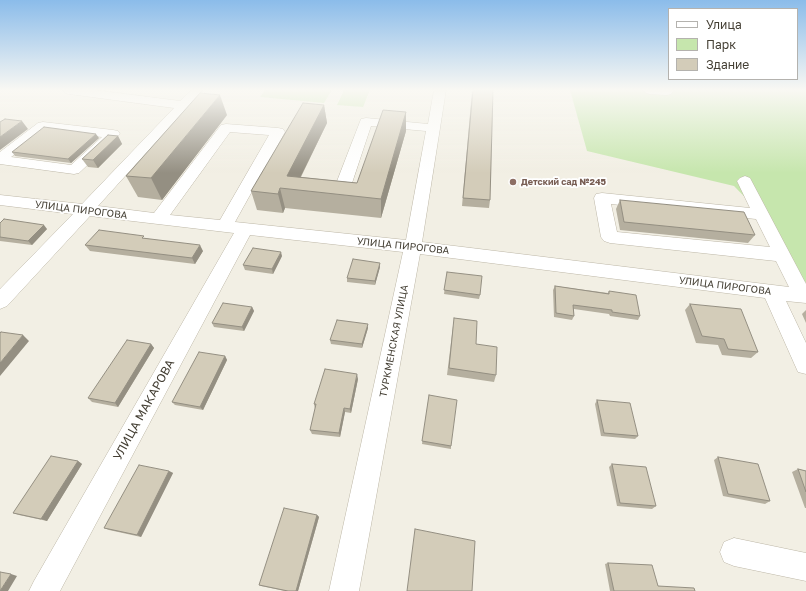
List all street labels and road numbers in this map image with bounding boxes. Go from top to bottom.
street label: УЛИЦА ПИРОГОВА [34,198,128,222]
street label: УЛИЦА ПИРОГОВА [356,235,450,257]
street label: УЛИЦА ПИРОГОВА [678,274,772,298]
street label: ТУРКМЕНСКАЯ УЛИЦА [377,284,411,398]
street label: УЛИЦА МАКАРОВА [110,357,178,463]

